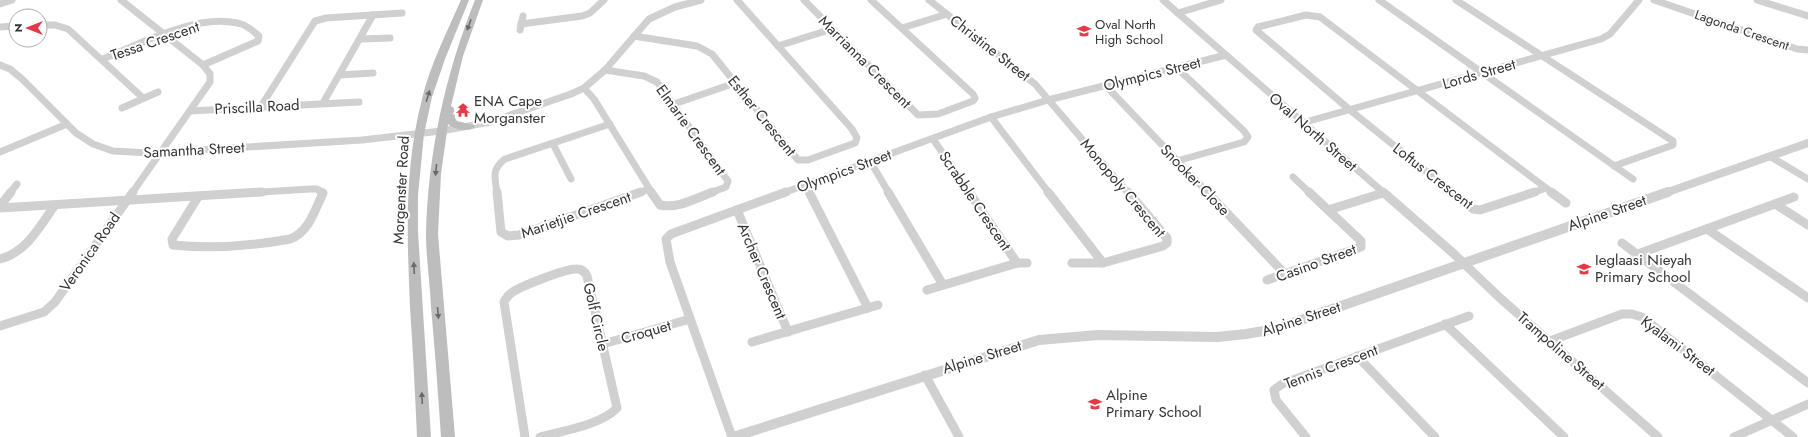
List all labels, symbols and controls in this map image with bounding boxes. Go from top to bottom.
street label: Lagonda Crescent [1692,5,1793,55]
north arrow [8,8,48,48]
street label: Christine Street [945,10,1035,87]
street label: Marrianna Crescent [814,11,917,114]
street label: Tessa Crescent [108,15,203,66]
place label: Oval North High School [1095,15,1163,49]
one-way arrow [466,20,472,32]
school or university icon: Oval North High School [1076,23,1092,39]
text: N [10,24,26,32]
street label: Olympics Street [1101,51,1203,97]
street label: Lords Street [1440,53,1518,95]
street label: Esther Crescent [722,71,802,161]
street label: Elmarie Crescent [651,80,732,180]
street label: Oval North Street [1264,87,1362,177]
one-way arrow [425,89,431,101]
place label: ENA Cape Morganster [474,90,546,129]
street label: Priscilla Road [214,94,300,120]
temple icon: ENA Cape Morganster [455,102,471,118]
street label: Monopoly Crescent [1075,134,1171,243]
street label: Morgenster Road [387,135,415,245]
street label: Samantha Street [143,136,246,164]
street label: Loftus Crescent [1388,138,1478,215]
street label: Snooker Close [1155,139,1235,221]
street label: Olympics Street [793,144,895,198]
street label: Scrabble Crescent [933,147,1017,256]
one-way arrow [433,164,440,176]
street label: Marietjie Crescent [518,186,634,244]
street label: Alpine Street [1565,189,1650,237]
street label: Veronica Road [54,208,126,296]
street label: Archer Crescent [732,219,792,323]
street label: Casino Street [1273,238,1360,288]
place label: Ieglaasi Nieyah Primary School [1595,249,1692,288]
one-way arrow [411,261,417,274]
school or university icon: Ieglaasi Nieyah Primary School [1576,261,1592,277]
street label: Golf Circle [577,281,615,354]
street label: Alpine Street [1259,296,1344,342]
one-way arrow [435,307,442,319]
street label: Trampoline Street [1512,307,1610,396]
street label: Kyalami Street [1636,311,1720,382]
street label: Croquet [618,314,674,350]
street label: Alpine Street [940,334,1025,379]
street label: Tennis Crescent [1281,339,1381,395]
place label: Alpine Primary School [1106,384,1202,423]
one-way arrow [418,392,425,404]
school or university icon: Alpine Primary School [1087,396,1103,412]

